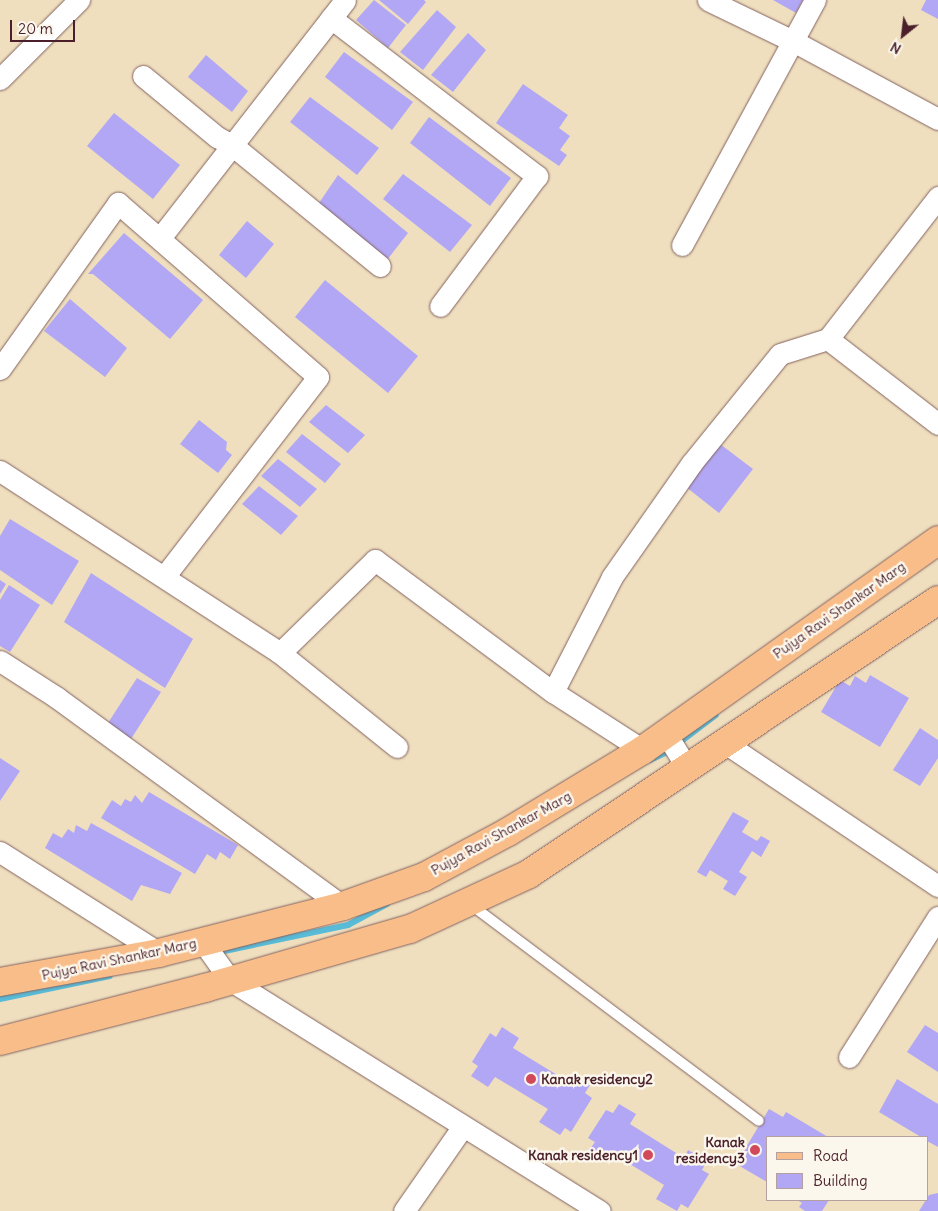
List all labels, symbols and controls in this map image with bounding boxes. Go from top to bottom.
scale bar [12,10,78,42]
north arrow [878,10,928,60]
text: 20 m [18,19,53,38]
text: N [887,38,904,58]
street label: Pujya Ravi Shankar Marg [770,558,908,662]
street label: Pujya Ravi Shankar Marg [428,787,574,879]
street label: Pujya Ravi Shankar Marg [40,934,198,984]
place label: Kanak residency2 [541,1071,653,1087]
marker: Kanak residency2 [525,1073,537,1085]
place label: Kanak residency3 [676,1134,745,1166]
legend [766,1136,928,1201]
marker: Kanak residency3 [749,1144,761,1156]
text: Road [813,1146,848,1165]
place label: Kanak residency1 [528,1147,638,1163]
marker: Kanak residency1 [642,1149,654,1161]
text: Building [813,1171,868,1190]

